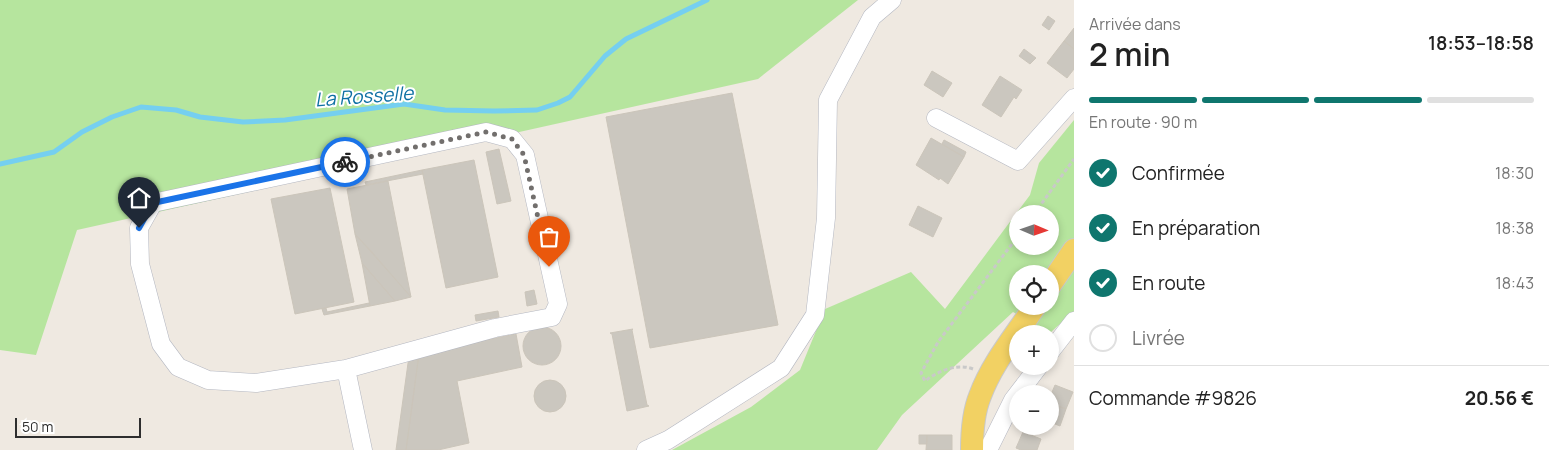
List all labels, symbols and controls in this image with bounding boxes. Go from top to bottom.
text: Arrivée dans [1089,13,1181,35]
text: 18:53–18:58 [1428,30,1534,56]
text: 2 min [1089,32,1171,76]
water label: La Rosselle [314,79,416,112]
text: En route · 90 m [1089,111,1197,133]
courier [320,137,370,187]
icon: bike [331,148,359,176]
icon: check [1089,159,1117,187]
text: Confirmée [1132,160,1225,186]
text: 18:30 [1495,162,1534,184]
pin [118,177,160,228]
icon: home [125,184,153,212]
north arrow [1009,205,1059,255]
map controls [1009,205,1059,435]
icon: check [1089,214,1117,242]
text: En préparation [1132,215,1260,241]
pin [528,216,570,267]
text: 18:38 [1496,217,1534,239]
icon: bag [535,223,563,251]
button: locate [1009,265,1059,315]
icon: check [1089,269,1117,297]
text: En route [1132,270,1205,296]
text: 18:43 [1495,272,1534,294]
button: + [1009,325,1059,375]
text: Livrée [1132,325,1185,351]
button: − [1009,385,1059,435]
text: Commande #9826 [1089,385,1257,411]
text: 20.56 € [1465,385,1534,411]
scale bar [15,415,141,438]
text: 50 m [22,417,53,436]

